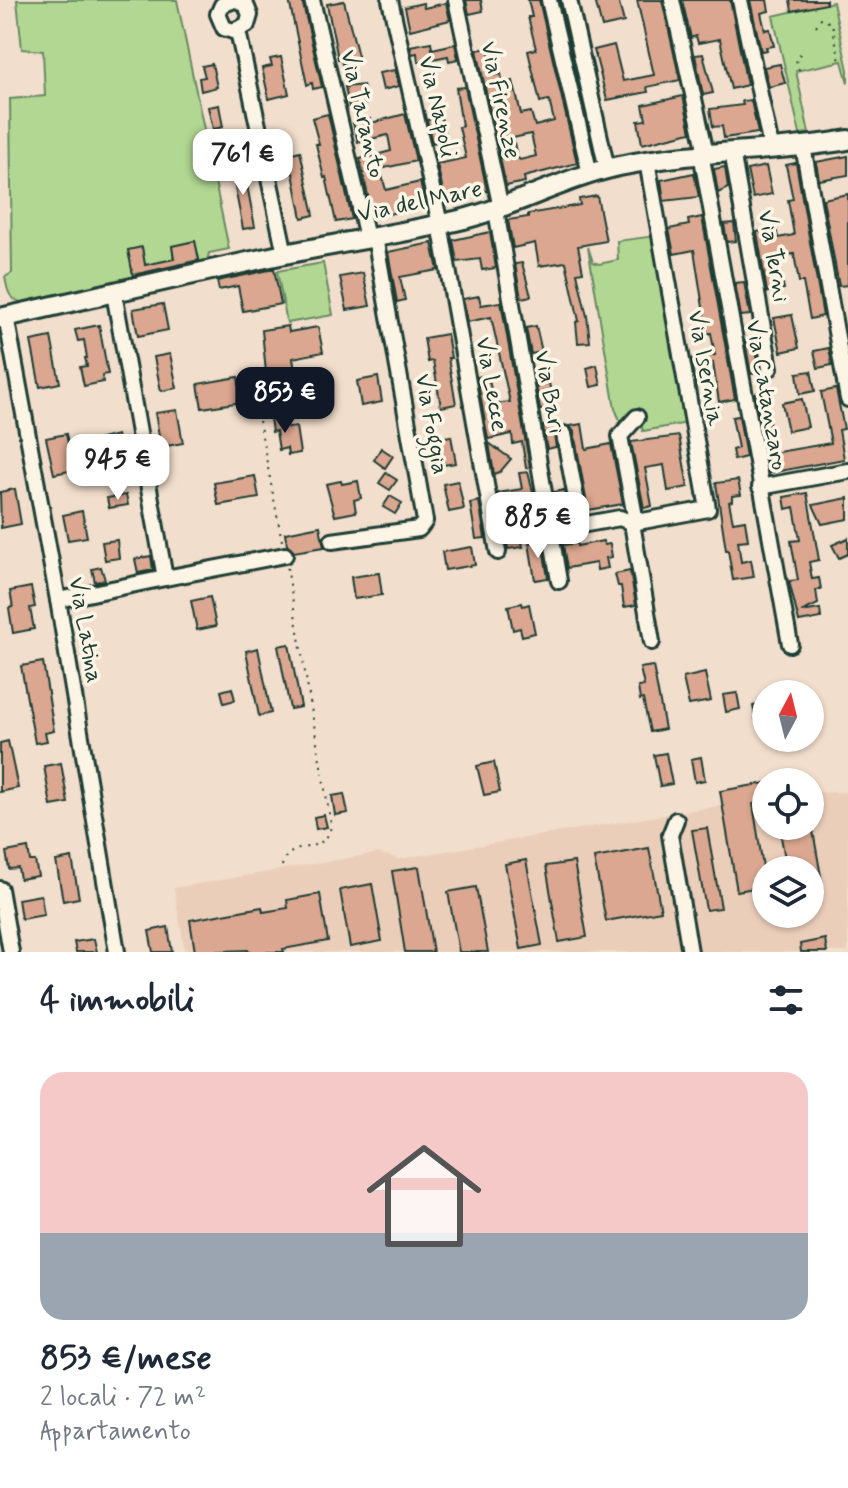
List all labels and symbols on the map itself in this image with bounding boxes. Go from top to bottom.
street label: Via Firenze [472,38,528,162]
street label: Via Taranto [332,47,392,181]
street label: Via Napoli [410,53,464,161]
pin: 761 € [187,129,299,197]
street label: Via del Mare [355,174,485,230]
street label: Via Terni [750,207,796,305]
street label: Via Isernia [680,308,731,429]
street label: Via Catanzaro [738,317,794,473]
street label: Via Lecce [467,334,515,434]
street label: Via Bari [526,348,572,436]
pin: 853 € [229,367,341,435]
street label: Via Foggia [404,371,455,477]
pin: 945 € [62,434,174,502]
pin: 885 € [482,492,594,560]
street label: Via Latina [60,574,110,686]
north arrow [752,680,824,752]

